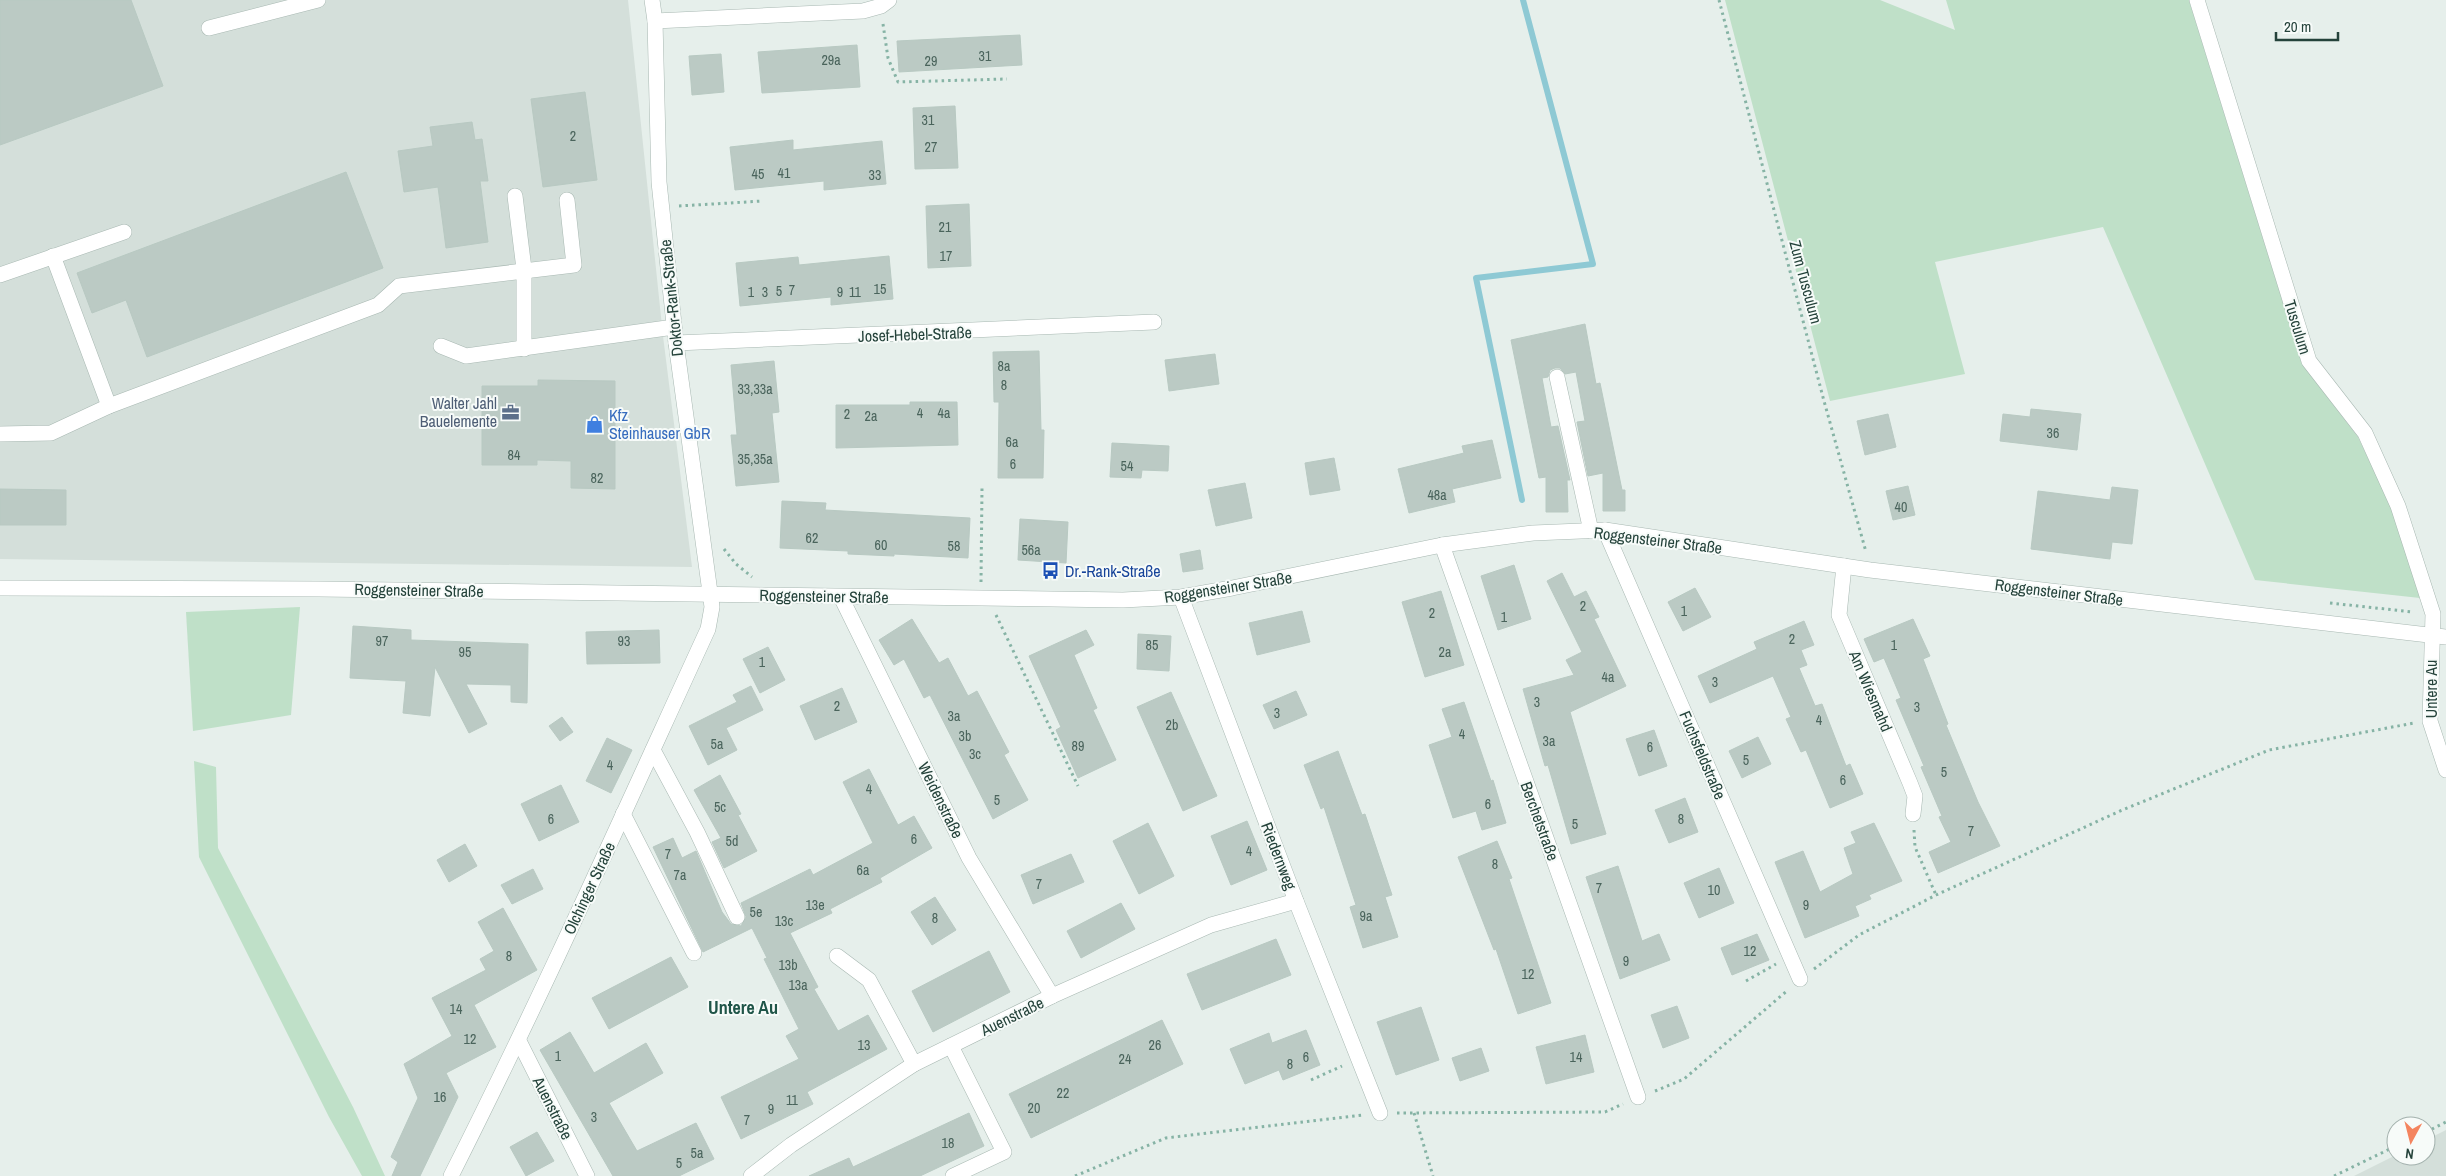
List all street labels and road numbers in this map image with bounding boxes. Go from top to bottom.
street label: Doktor-Rank-Straße [654,238,688,358]
street label: Zum Tusculum [1784,238,1828,326]
street label: Tusculum [2279,297,2317,357]
street label: Josef-Hebel-Straße [858,321,972,347]
street label: Roggensteiner Straße [1593,521,1723,559]
street label: Roggensteiner Straße [1163,566,1293,608]
street label: Roggensteiner Straße [1994,573,2124,611]
street label: Roggensteiner Straße [354,578,484,602]
street label: Roggensteiner Straße [759,584,889,608]
street label: Am Wiesmahd [1844,646,1898,735]
street label: Untere Au [2420,660,2442,718]
street label: Fuchsfeldstraße [1674,707,1732,803]
street label: Weidenstraße [913,758,969,842]
street label: Berchetstraße [1516,779,1564,863]
street label: Riedernweg [1256,819,1302,894]
street label: Olchinger Straße [558,838,620,938]
street label: Auenstraße [976,991,1047,1041]
street label: Auenstraße [527,1072,578,1143]

